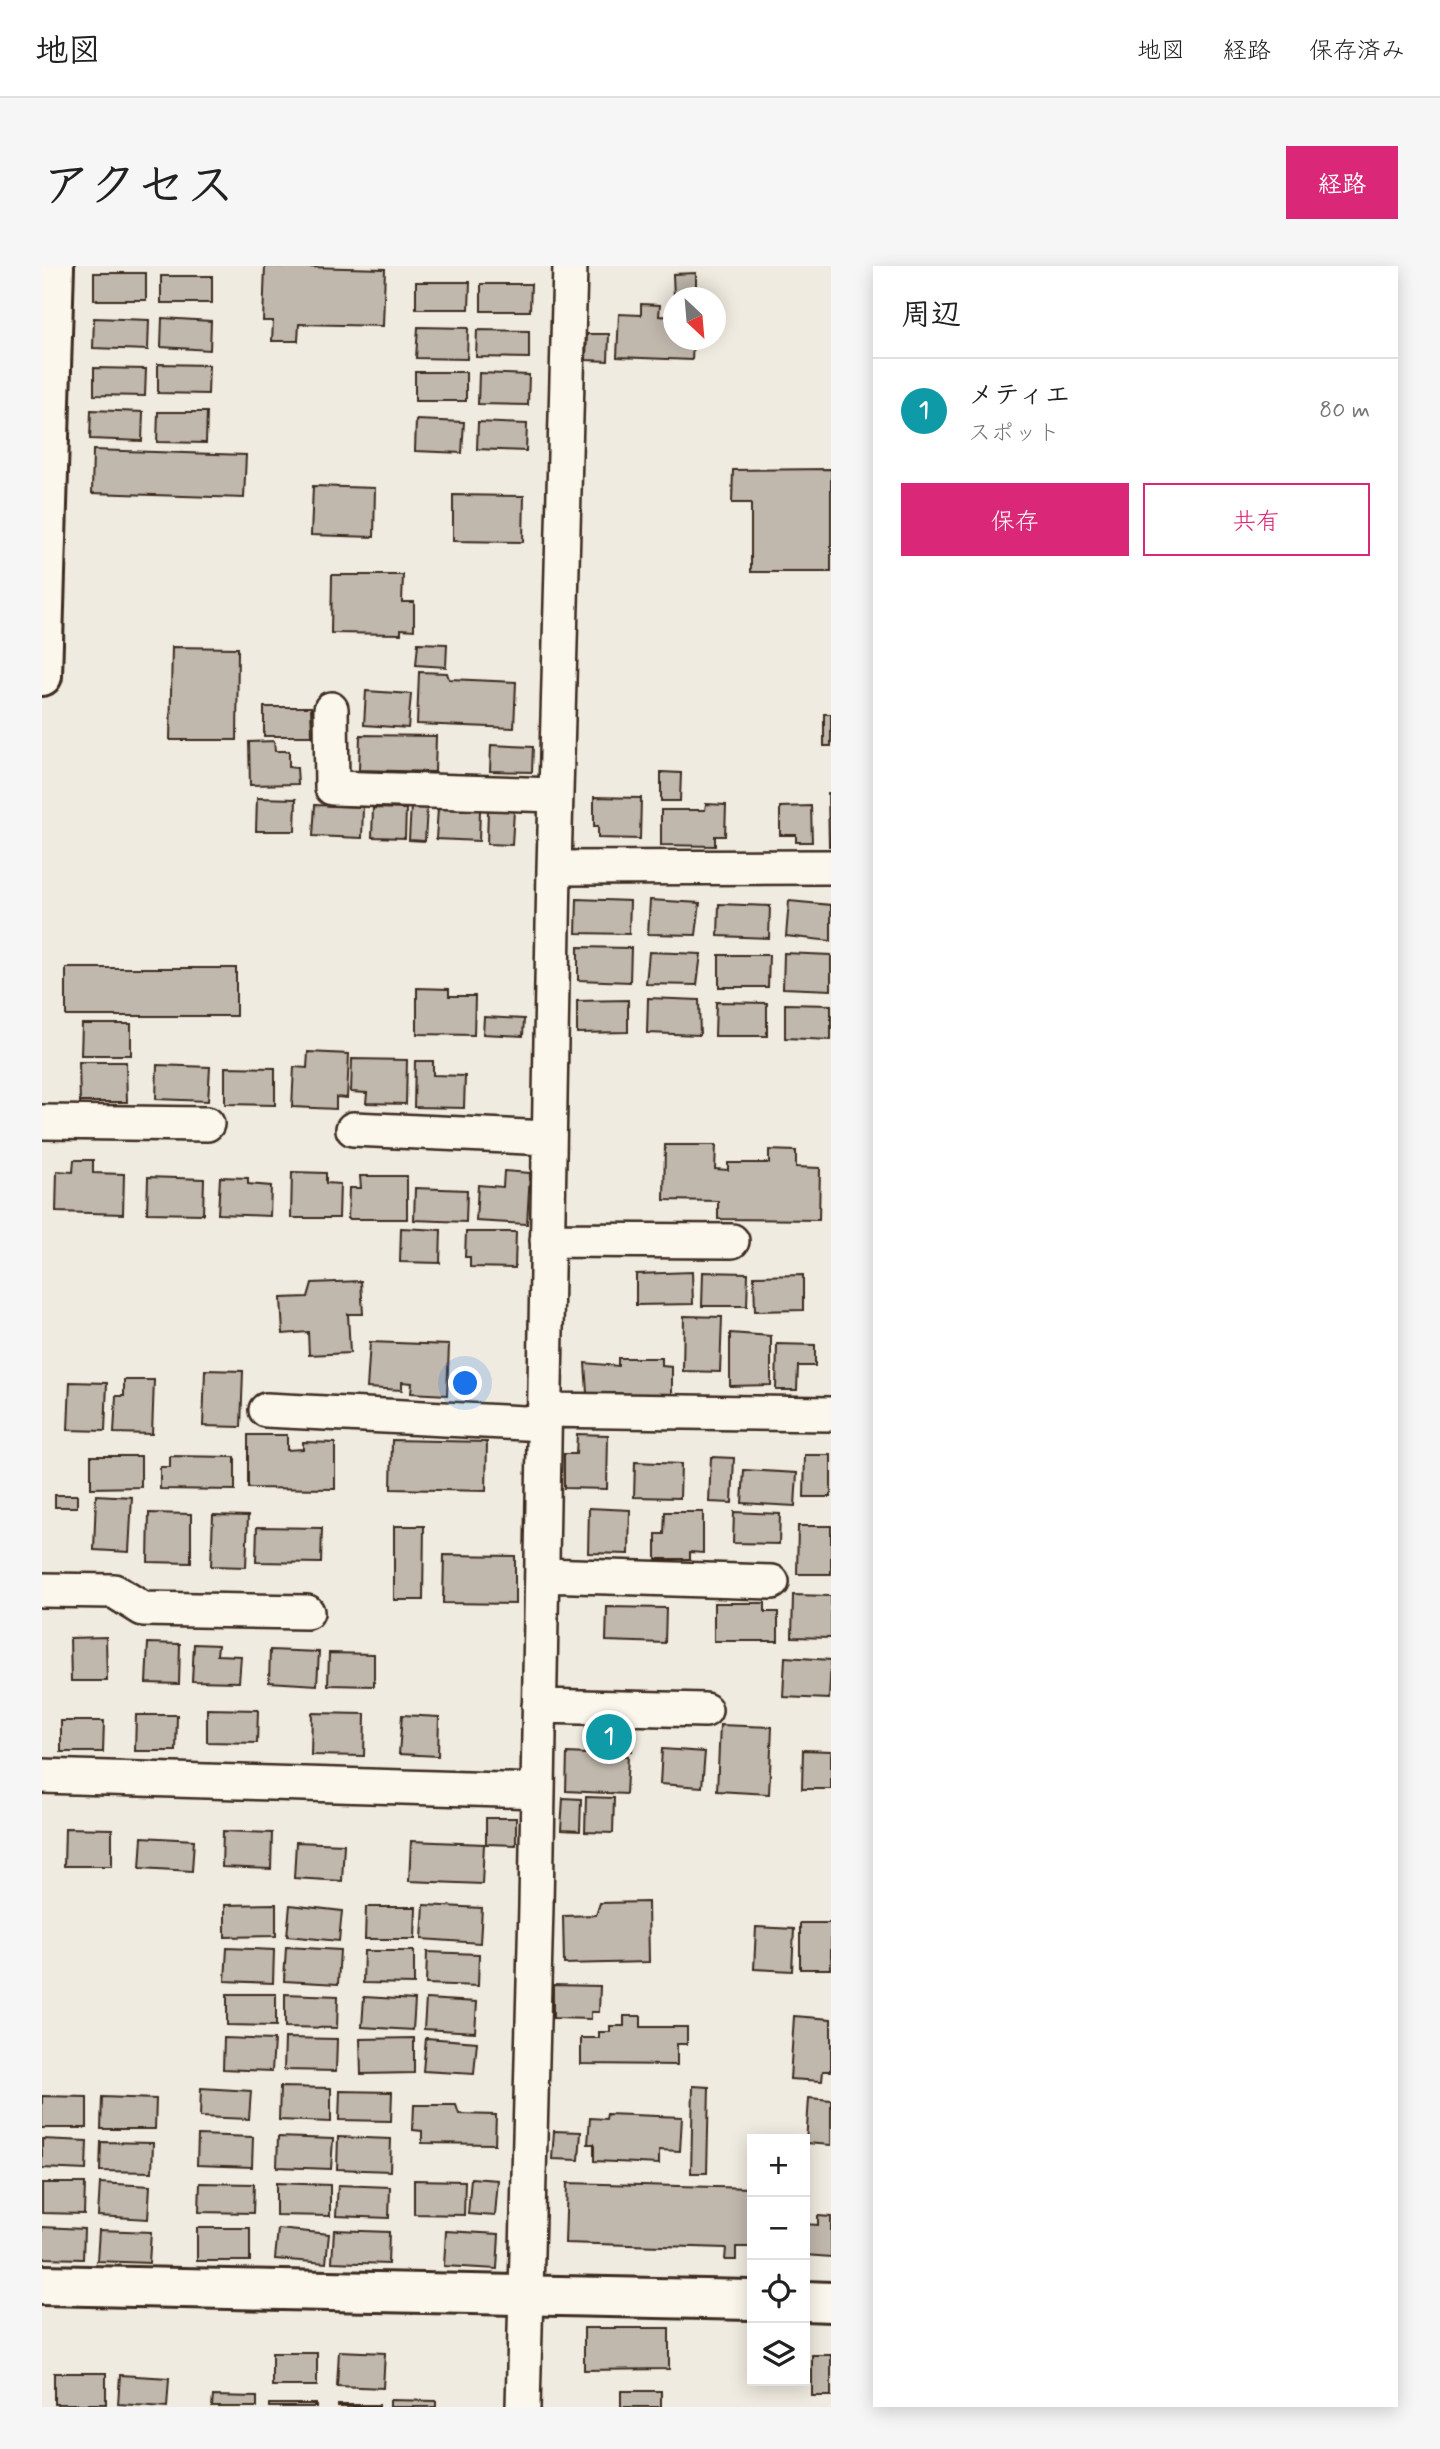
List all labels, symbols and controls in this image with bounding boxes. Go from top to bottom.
text: 地図 [35,30,101,74]
text: 地図 [1137,36,1185,67]
text: 経路 [1223,36,1271,67]
text: 保存済み [1309,36,1405,67]
button: 経路 [1286,146,1398,219]
text: アクセス [42,155,235,220]
north arrow [663,287,726,350]
text: 周辺 [901,296,961,335]
text: メティエ [968,379,1070,413]
text: 1 [919,396,929,426]
text: 80 m [1319,396,1370,426]
text: スポット [968,419,1060,449]
button: 保存 [901,483,1129,556]
button: 共有 [1143,483,1370,556]
your location [448,1366,482,1400]
pin: 1 [586,1711,632,1763]
map controls [747,2134,810,2386]
button: + [747,2134,810,2197]
button: − [747,2197,810,2260]
button: locate [747,2260,810,2323]
button: layers [747,2323,810,2386]

